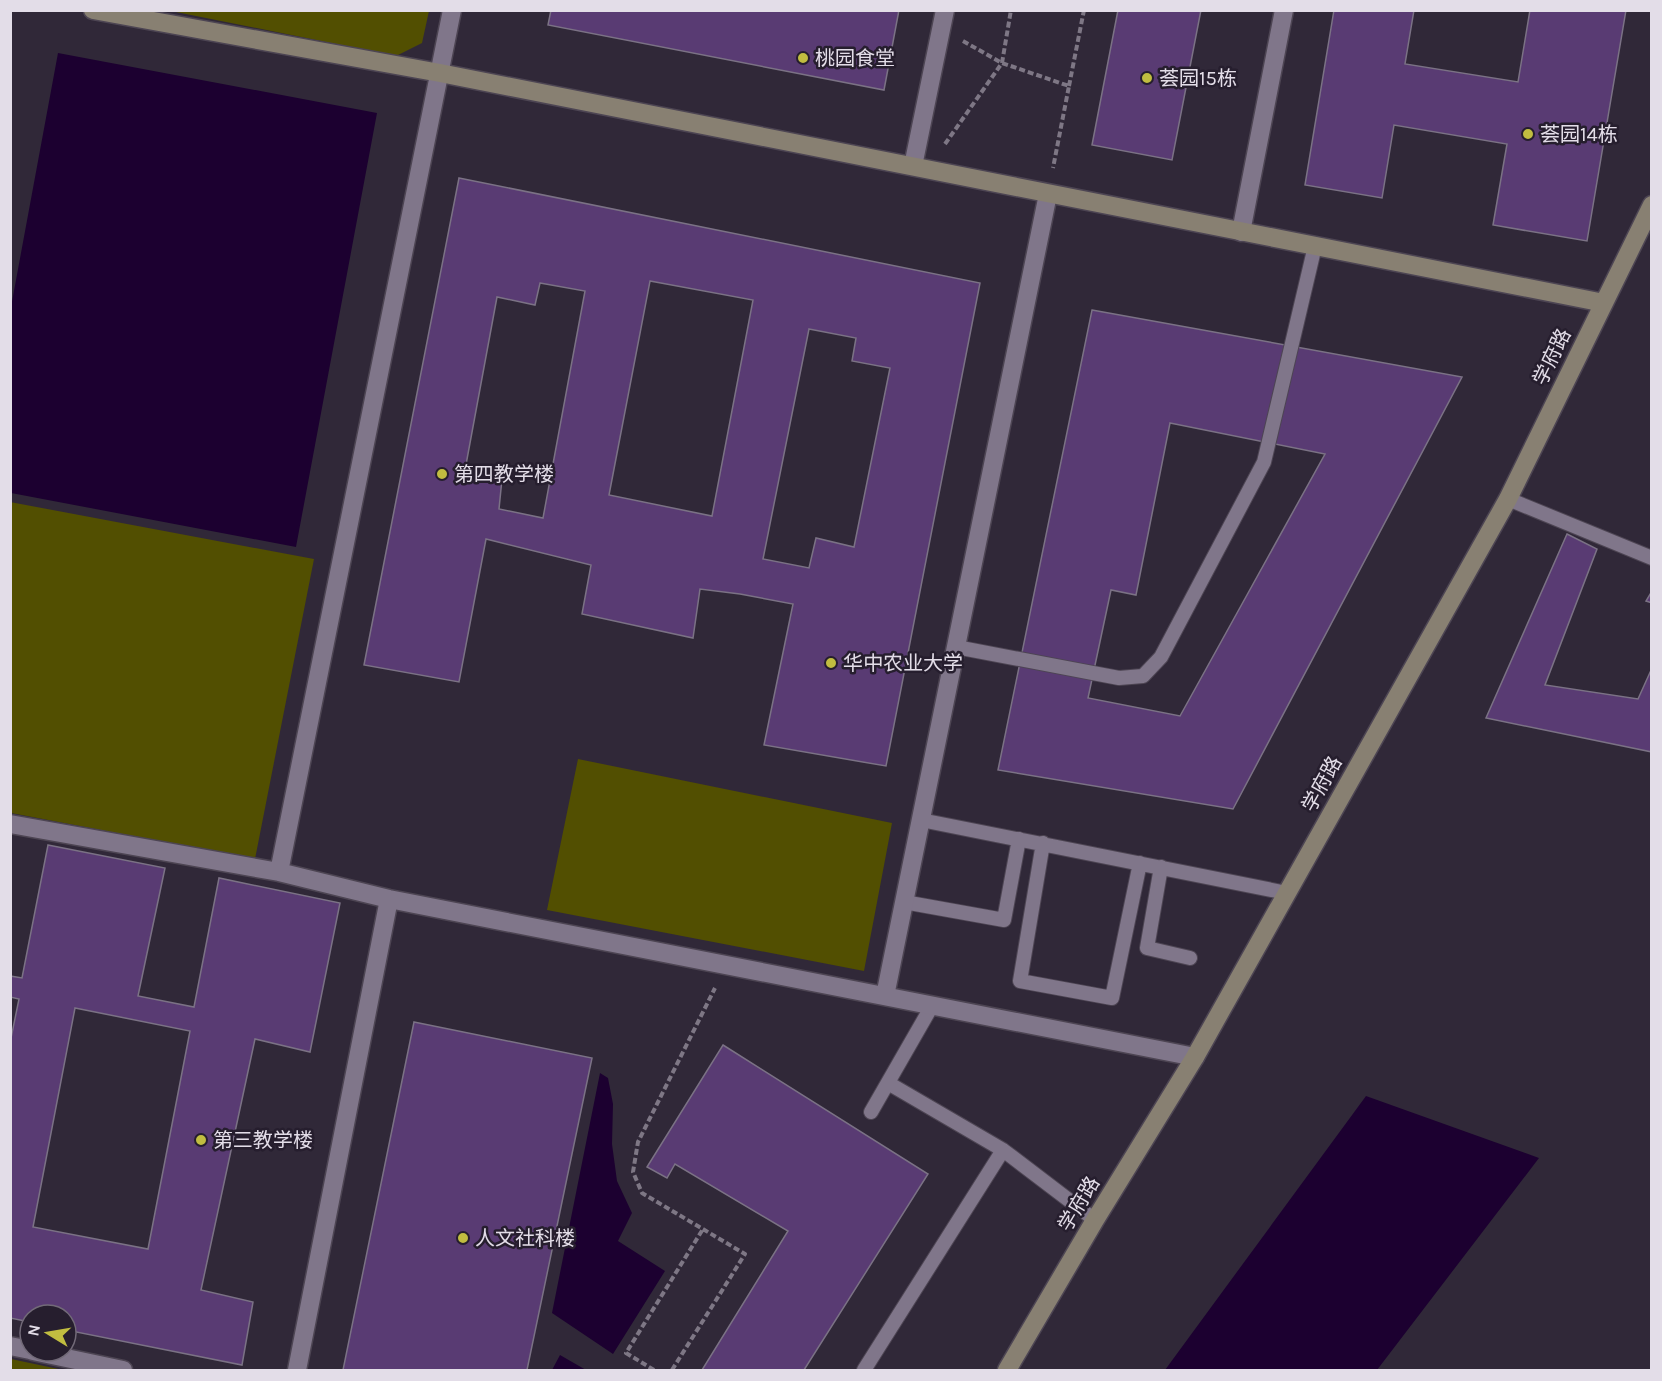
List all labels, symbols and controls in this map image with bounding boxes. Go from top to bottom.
place label: 桃园食堂 [815,47,895,70]
marker: 桃园食堂 [796,51,810,65]
place label: 荟园15栋 [1159,67,1237,90]
marker: 荟园15栋 [1140,71,1154,85]
place label: 荟园14栋 [1540,123,1618,146]
marker: 荟园14栋 [1521,127,1535,141]
street label: 学府路 [1529,325,1575,389]
place label: 第四教学楼 [454,463,554,486]
marker: 第四教学楼 [435,467,449,481]
place label: 华中农业大学 [843,652,963,675]
marker: 华中农业大学 [824,656,838,670]
street label: 学府路 [1297,752,1347,816]
place label: 第三教学楼 [213,1129,313,1152]
marker: 第三教学楼 [194,1133,208,1147]
street label: 学府路 [1054,1172,1104,1236]
place label: 人文社科楼 [475,1227,575,1250]
marker: 人文社科楼 [456,1231,470,1245]
north arrow [18,1303,78,1363]
text: N [23,1323,44,1338]

